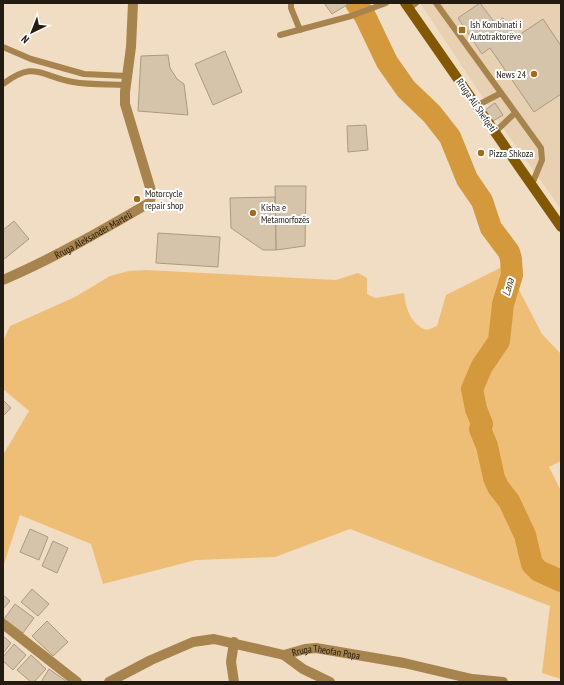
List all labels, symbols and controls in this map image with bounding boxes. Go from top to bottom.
north arrow [12,12,52,52]
place label: Ish Kombinati i Autotraktorëve [470,18,522,43]
marker: Ish Kombinati i Autotraktorëve [457,25,467,35]
text: N [18,32,32,46]
place label: News 24 [496,68,526,81]
marker: News 24 [529,69,539,79]
street label: Rruga Ali Shefqeti [453,76,500,134]
place label: Pizza Shkoza [489,147,533,160]
marker: Pizza Shkoza [476,148,486,158]
place label: Motorcycle repair shop [145,187,184,212]
marker: Motorcycle repair shop [132,194,142,204]
place label: Kisha e Metamorfozës [261,201,310,226]
street label: Rruga Aleksandër Marteli [52,208,135,262]
marker: Kisha e Metamorfozës [248,208,258,218]
water label: Lana [499,276,517,298]
street label: Rruga Theofan Popa [290,642,361,662]

